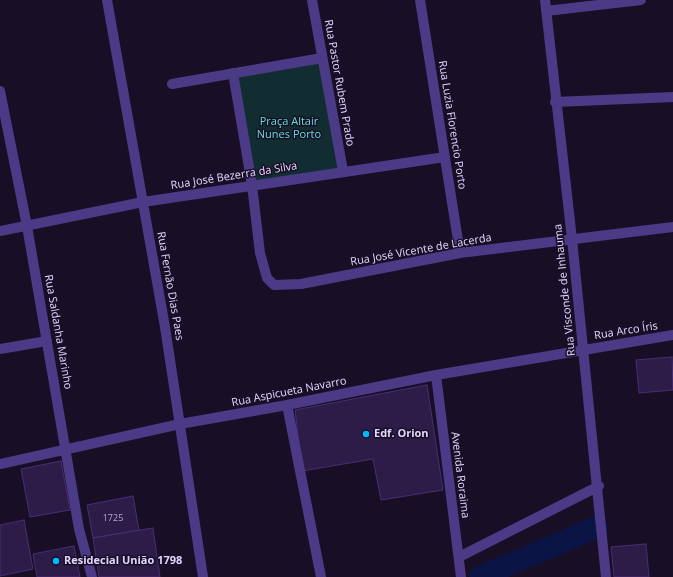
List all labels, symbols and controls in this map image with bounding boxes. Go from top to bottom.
street label: Rua Pastor Rubem Prado [321,19,357,147]
street label: Rua Luzia Florencio Porto [435,60,469,190]
park label: Praça Altair Nunes Porto [257,115,321,141]
street label: Rua José Bezerra da Silva [170,159,298,193]
street label: Rua Visconde de Inhauma [551,223,579,357]
street label: Rua Fernão Dias Paes [154,231,186,341]
street label: Rua José Vicente de Lacerda [349,231,493,269]
street label: Rua Saldanha Marinho [41,274,75,390]
street label: Rua Arco Íris [593,319,659,343]
street label: Rua Aspicueta Navarro [230,374,348,410]
place label: Edf. Orion [374,427,429,441]
marker: Edf. Orion [361,429,371,439]
street label: Avenida Roraima [448,431,472,519]
house number: 1725 [103,513,123,523]
place label: Residecial União 1798 [64,554,182,568]
marker: Residecial União 1798 [51,556,61,566]

